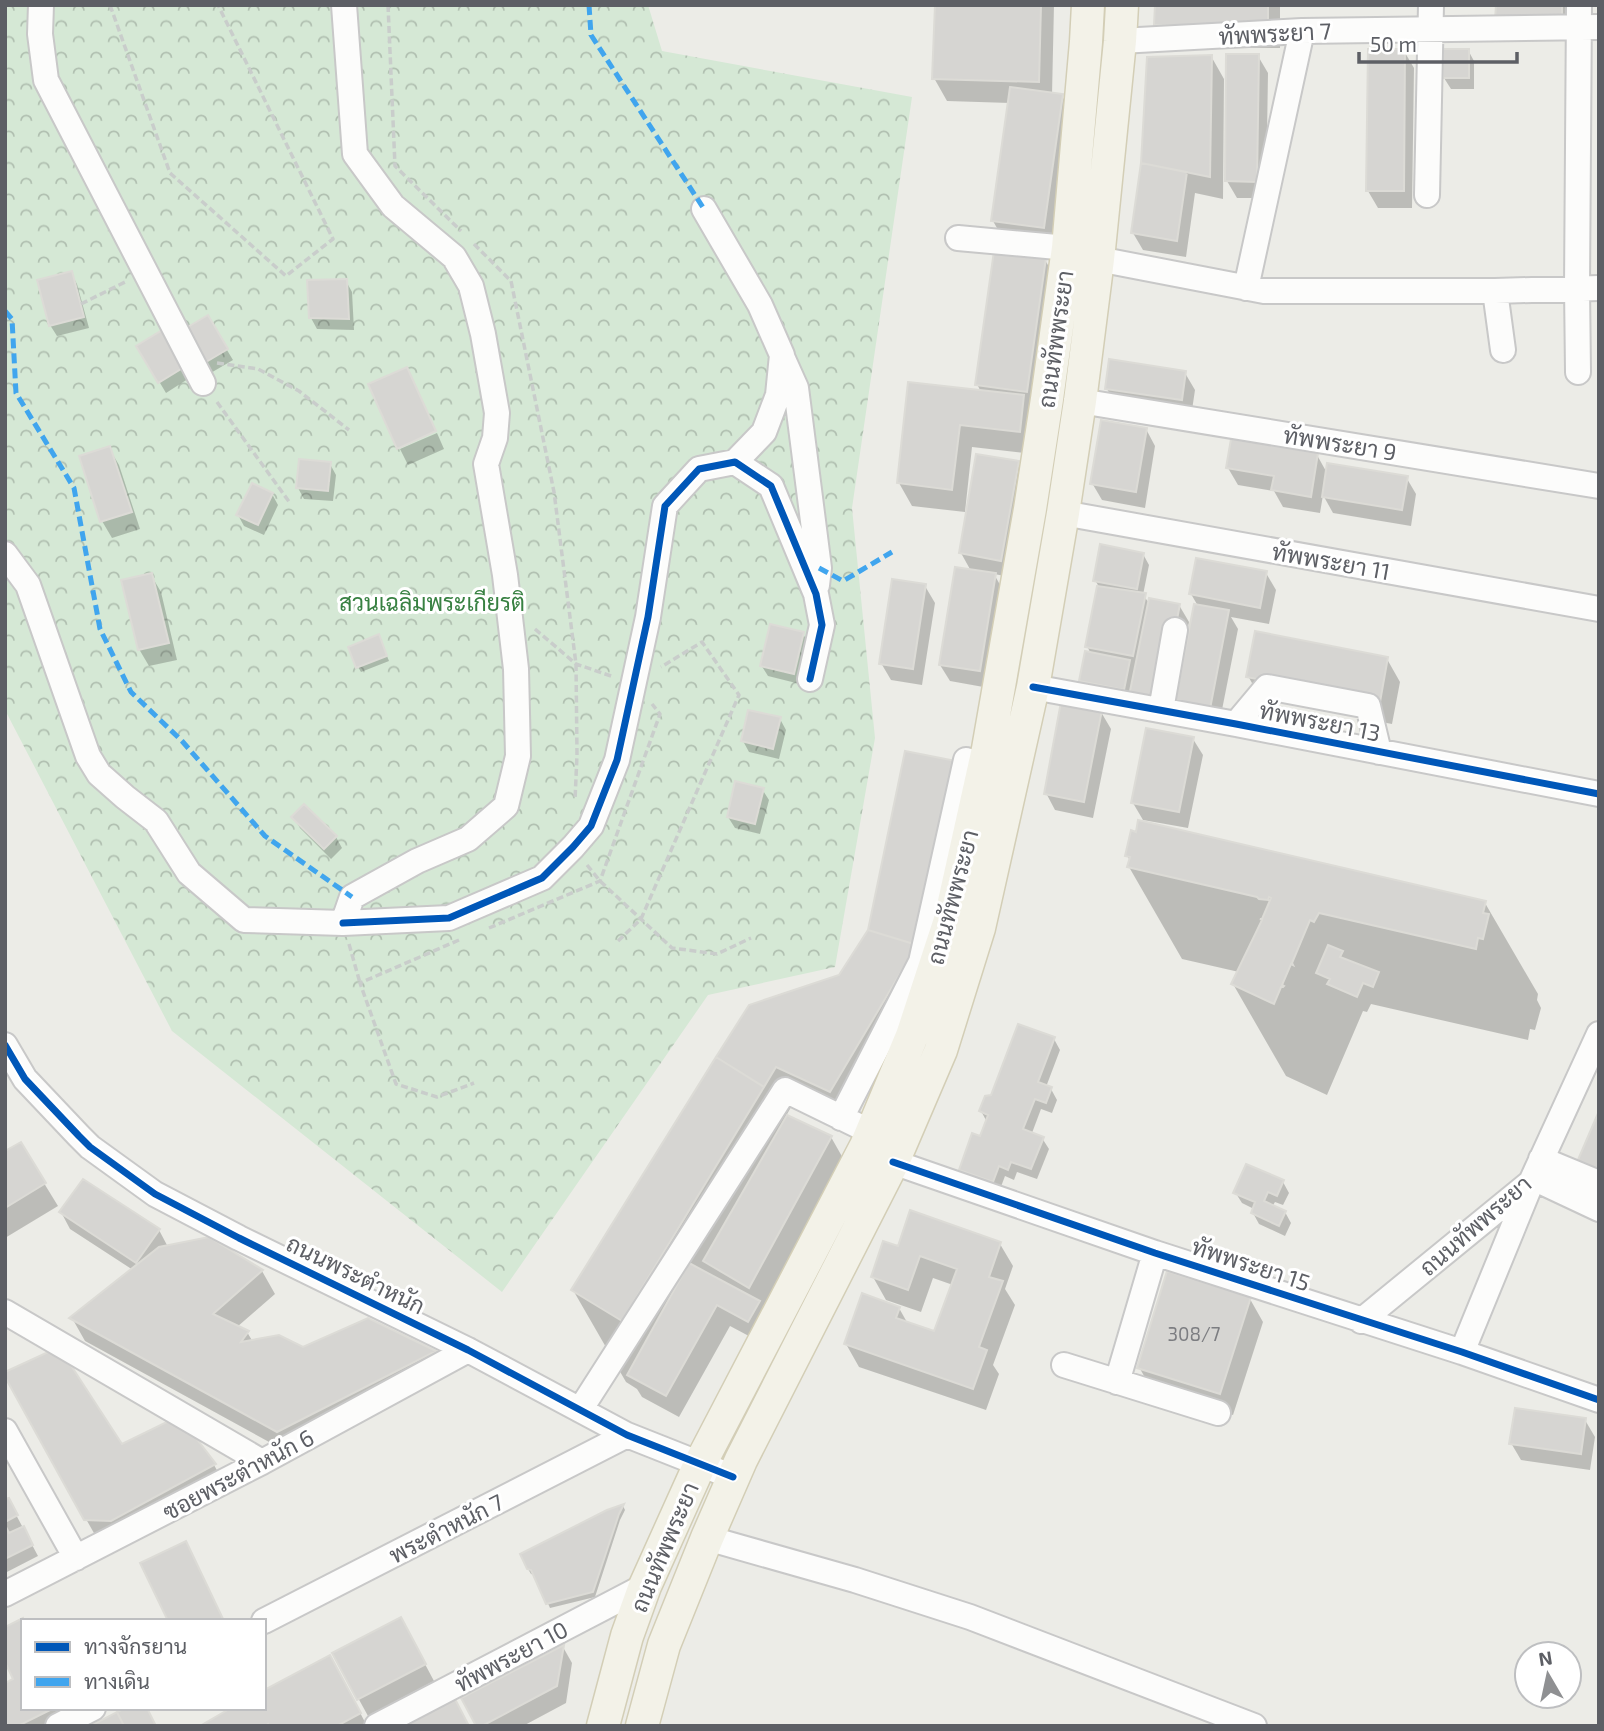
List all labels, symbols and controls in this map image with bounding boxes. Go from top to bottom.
street label: ทัพพระยา 7 [1218,16,1332,50]
scale bar [1359,21,1516,65]
text: 50 m [1370,31,1417,56]
street label: ถนนทัพพระยา [1031,268,1079,410]
street label: ทัพพระยา 9 [1281,420,1399,466]
street label: ทัพพระยา 11 [1270,537,1392,585]
park label: สวนเฉลิมพระเกียรติ [339,588,525,616]
street label: ทัพพระยา 13 [1257,696,1383,746]
street label: ถนนทัพพระยา [921,826,983,968]
street label: ถนนทัพพระยา [1414,1169,1536,1281]
street label: ถนนพระตำหนัก [282,1228,430,1320]
street label: ทัพพระยา 15 [1188,1232,1314,1296]
house number: 308/7 [1167,1322,1221,1345]
street label: ซอยพระตำหนัก 6 [158,1423,318,1525]
street label: ถนนทัพพระยา [624,1478,704,1616]
street label: พระตำหนัก 7 [384,1487,508,1569]
street label: ทัพพระยา 10 [450,1615,572,1697]
legend [21,1619,266,1710]
text: ทางจักรยาน [84,1633,187,1658]
north arrow [1513,1640,1583,1710]
text: N [1537,1645,1554,1670]
text: ทางเดิน [84,1668,150,1693]

